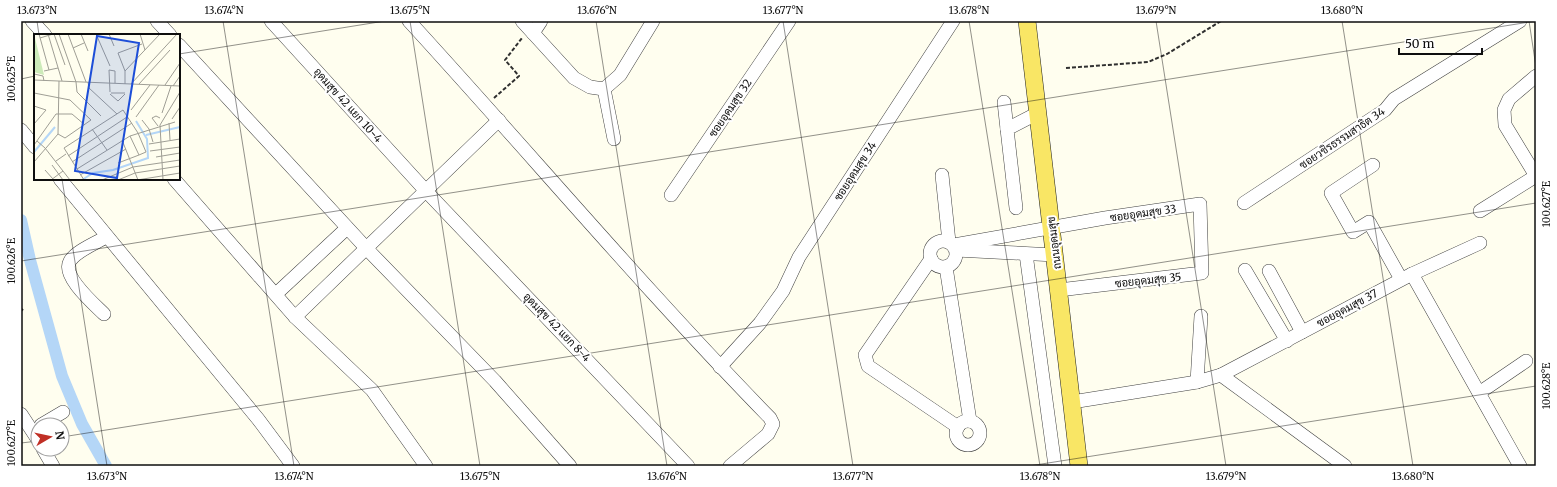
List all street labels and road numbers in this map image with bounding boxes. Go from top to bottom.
street label: อุดมสุข 42 แยก 10-4 [309,65,385,147]
street label: ซอยอุดมสุข 32 [705,76,756,141]
street label: ซอยวชิรธรรมสาธิต 34 [1296,104,1388,172]
street label: ซอยอุดมสุข 34 [831,139,881,204]
street label: ซอยอุดมสุข 33 [1109,201,1177,227]
street label: ถนนอุดมสุข [1044,216,1066,270]
street label: ซอยอุดมสุข 35 [1114,270,1182,292]
street label: ซอยอุดมสุข 37 [1314,286,1381,332]
street label: อุดมสุข 42 แยก 8-4 [519,289,594,366]

